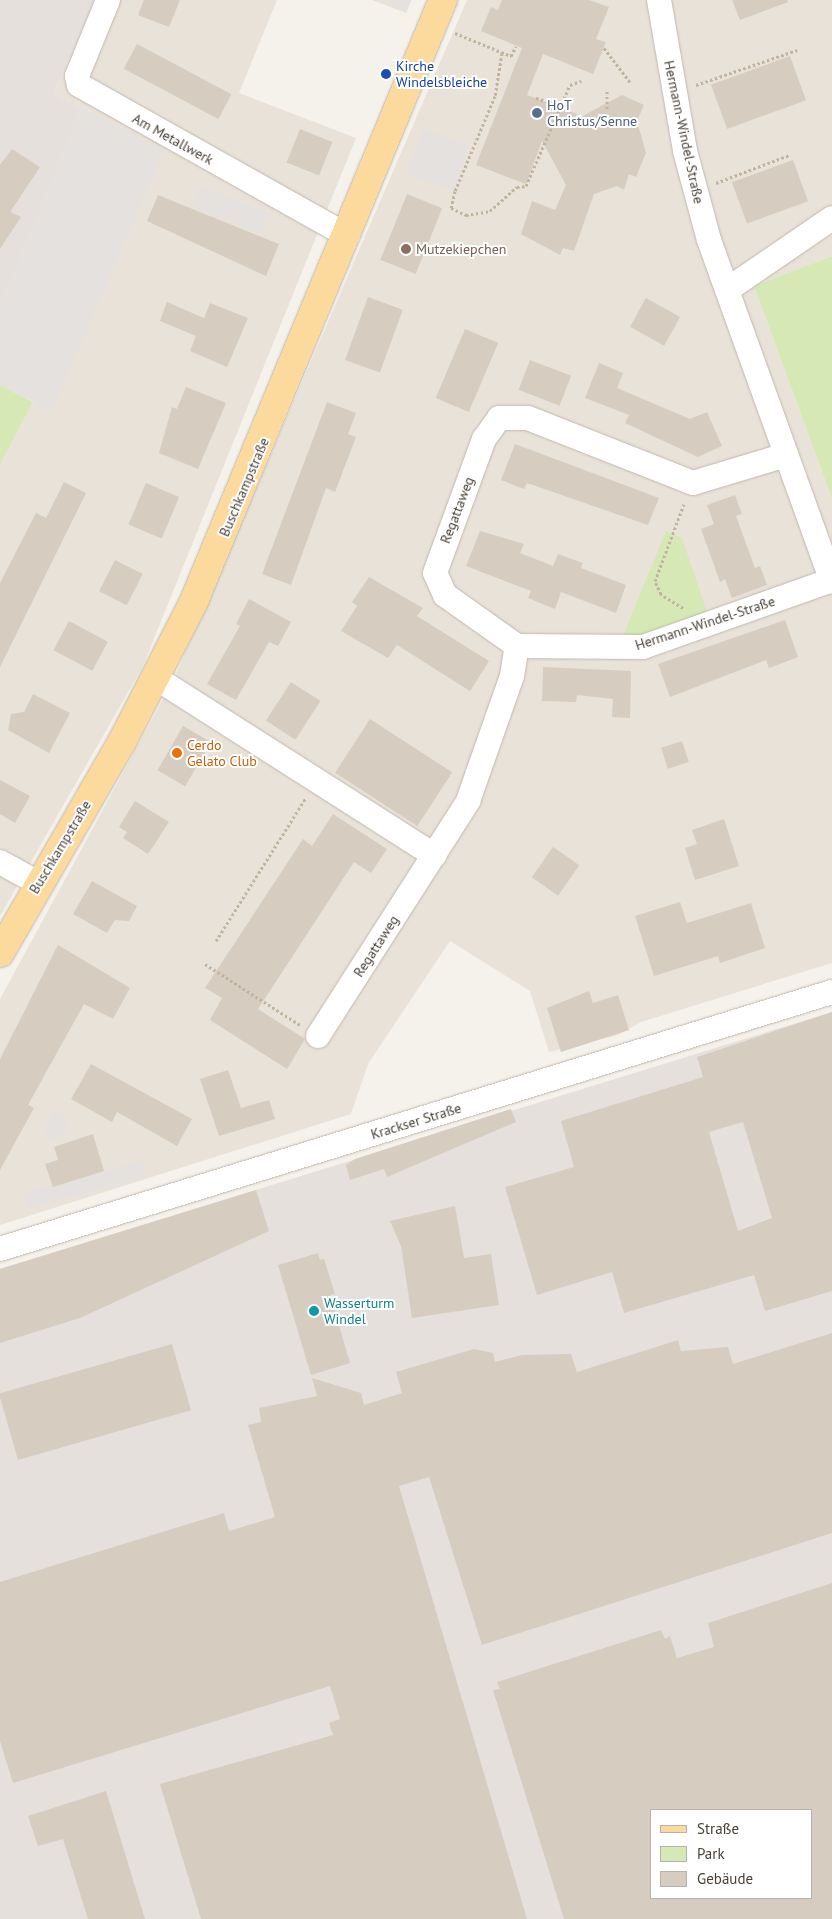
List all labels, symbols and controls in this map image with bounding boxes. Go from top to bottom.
place label: Kirche Windelsbleiche [396,58,487,90]
street label: Hermann-Windel-Straße [661,59,707,205]
marker: Kirche Windelsbleiche [380,68,392,80]
place label: HoT Christus/Senne [547,97,637,130]
marker: HoT Christus/Senne [531,107,543,119]
street label: Am Metallwerk [130,110,216,168]
place label: Mutzekiepchen [416,241,506,257]
marker: Mutzekiepchen [400,243,412,255]
street label: Buschkampstraße [216,435,272,539]
street label: Regattaweg [437,474,477,546]
street label: Hermann-Windel-Straße [633,592,777,654]
place label: Cerdo Gelato Club [187,737,257,770]
marker: Cerdo Gelato Club [171,747,183,759]
street label: Buschkampstraße [26,797,94,897]
street label: Regattaweg [350,912,402,980]
street label: Krackser Straße [369,1099,463,1143]
place label: Wasserturm Windel [324,1295,394,1328]
marker: Wasserturm Windel [308,1305,320,1317]
legend [650,1809,812,1899]
text: Straße [697,1819,739,1838]
text: Park [697,1844,725,1863]
text: Gebäude [697,1869,753,1888]

